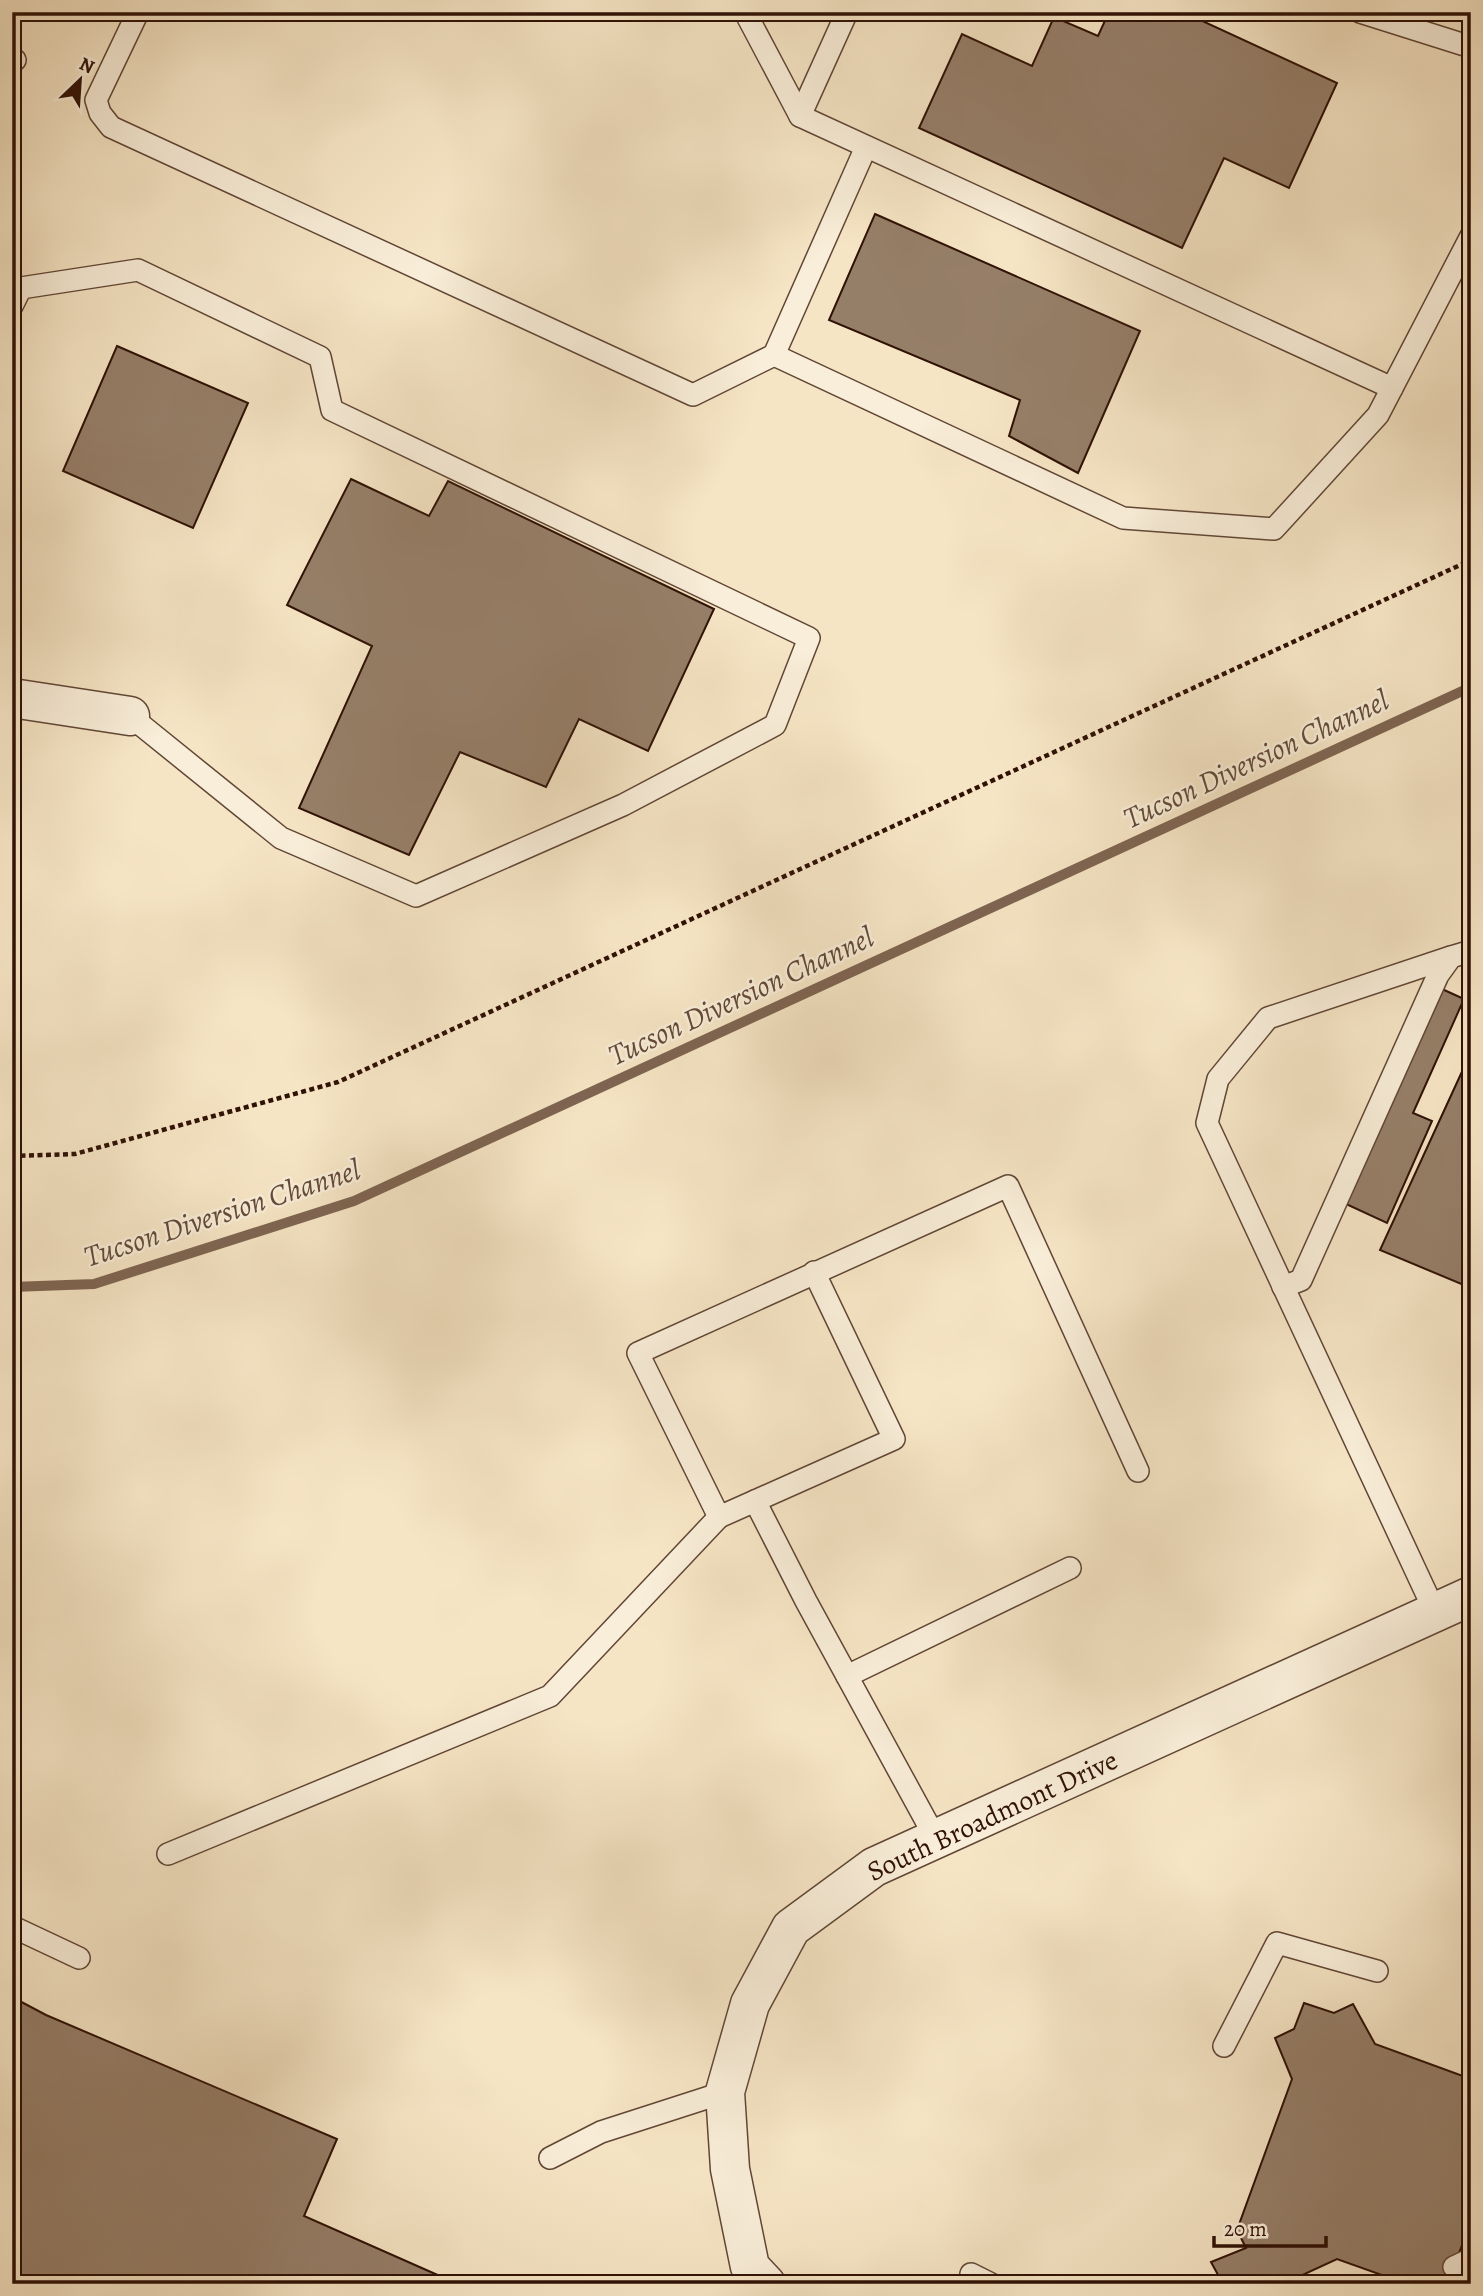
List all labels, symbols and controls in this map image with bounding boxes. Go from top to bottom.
north arrow [46,46,116,116]
text: N [75,51,99,80]
water label: Tucson Diversion Channel [1117,680,1396,838]
water label: Tucson Diversion Channel [602,917,881,1075]
water label: Tucson Diversion Channel [79,1149,366,1277]
street label: South Broadmont Drive [861,1741,1124,1891]
scale bar [1214,2205,1326,2249]
text: 20 m [1224,2215,1267,2243]

